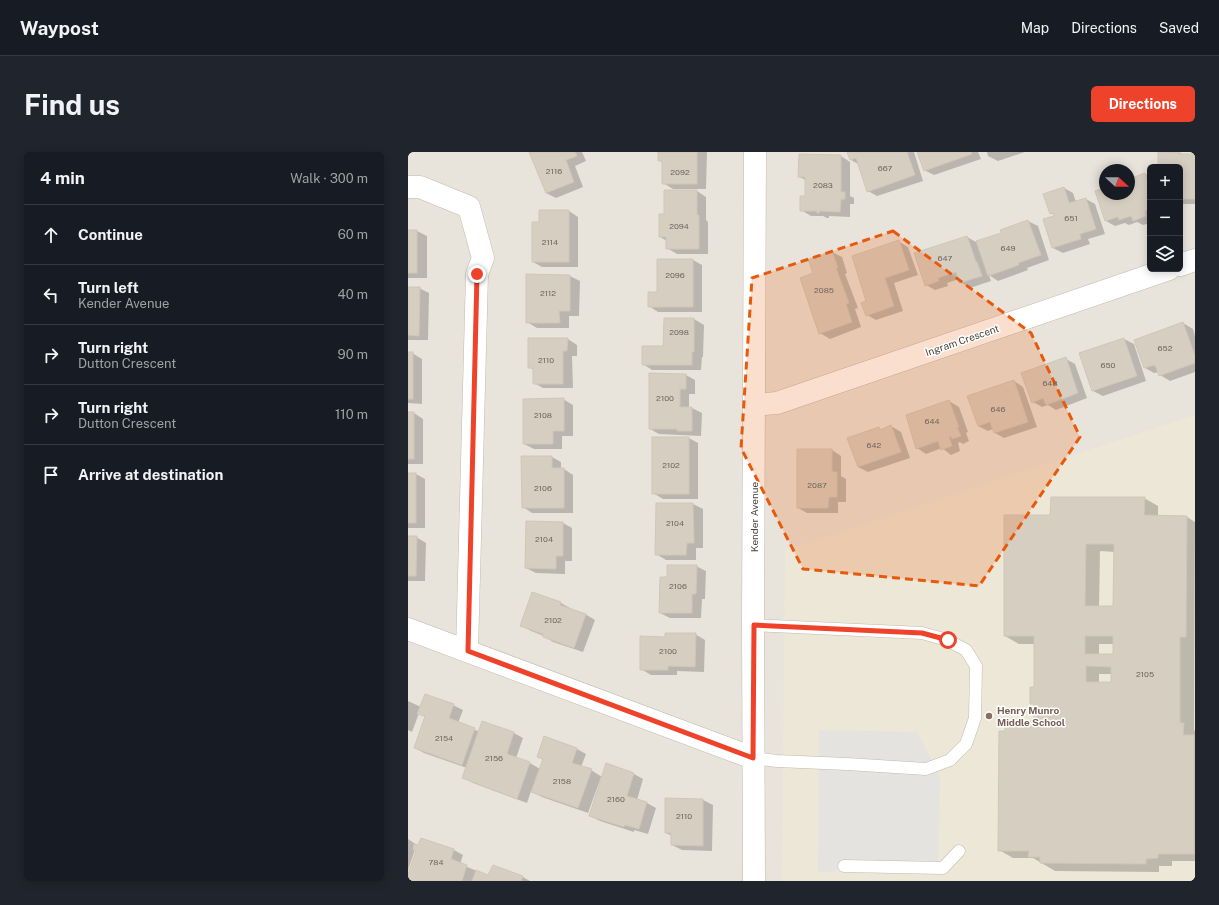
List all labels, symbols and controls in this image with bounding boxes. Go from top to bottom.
text: Waypost [20,17,99,39]
text: Map [1021,20,1049,36]
text: Directions [1071,20,1137,36]
text: Saved [1159,20,1199,36]
button: Directions [1091,86,1195,122]
text: Find us [24,88,120,121]
house number: 667 [878,163,892,173]
north arrow [1099,164,1135,200]
map controls [1147,164,1183,272]
button: + [1147,164,1183,200]
house number: 2116 [546,166,562,176]
house number: 2092 [670,167,690,177]
text: 4 min [40,168,85,188]
text: Walk · 300 m [290,171,368,186]
house number: 2083 [813,180,833,190]
button: − [1147,200,1183,236]
house number: 651 [1064,213,1078,223]
house number: 2094 [669,221,689,231]
icon: ahead [40,224,62,246]
text: Continue [78,226,143,243]
text: 60 m [338,227,368,242]
button: layers [1147,236,1183,272]
house number: 2114 [542,237,558,247]
house number: 649 [1001,243,1016,253]
house number: 647 [938,253,953,263]
route end [468,265,486,283]
house number: 2096 [665,270,685,280]
text: Turn left [78,279,139,296]
icon: left [40,284,62,306]
house number: 2085 [814,285,834,295]
text: 40 m [337,287,368,302]
house number: 2112 [540,288,556,298]
text: Kender Avenue [78,296,169,311]
street label: Ingram Crescent [924,322,1000,358]
house number: 2098 [669,327,689,337]
text: Turn right [78,339,148,356]
house number: 652 [1158,343,1173,353]
icon: right [40,344,62,366]
text: 90 m [338,347,368,362]
house number: 2110 [538,355,554,365]
text: Dutton Crescent [78,356,176,371]
house number: 650 [1101,360,1116,370]
house number: 648 [1042,378,1058,388]
house number: 2100 [656,393,674,403]
text: Turn right [78,399,148,416]
icon: right [40,404,62,426]
house number: 646 [991,404,1006,414]
text: 110 m [335,407,368,422]
house number: 2108 [534,410,552,420]
text: Dutton Crescent [78,416,176,431]
house number: 644 [924,416,940,426]
house number: 642 [867,440,882,450]
house number: 2102 [662,460,680,470]
icon: arrive [40,464,62,486]
text: Arrive at destination [78,466,223,483]
house number: 2087 [807,480,827,490]
street label: Kender Avenue [748,482,760,552]
house number: 2106 [534,483,552,493]
house number: 2104 [666,518,684,528]
house number: 2104 [535,534,553,544]
house number: 2106 [669,581,687,591]
house number: 2102 [544,615,562,625]
route start [939,631,957,649]
house number: 2100 [659,646,677,656]
house number: 2105 [1136,669,1154,679]
place label: Henry Munro Middle School [997,704,1065,728]
marker: Henry Munro Middle School [984,711,994,721]
house number: 2154 [435,733,453,743]
house number: 2156 [485,753,503,763]
house number: 2158 [553,776,571,786]
house number: 2160 [607,794,625,804]
house number: 2110 [676,811,692,821]
house number: 784 [429,857,443,867]

